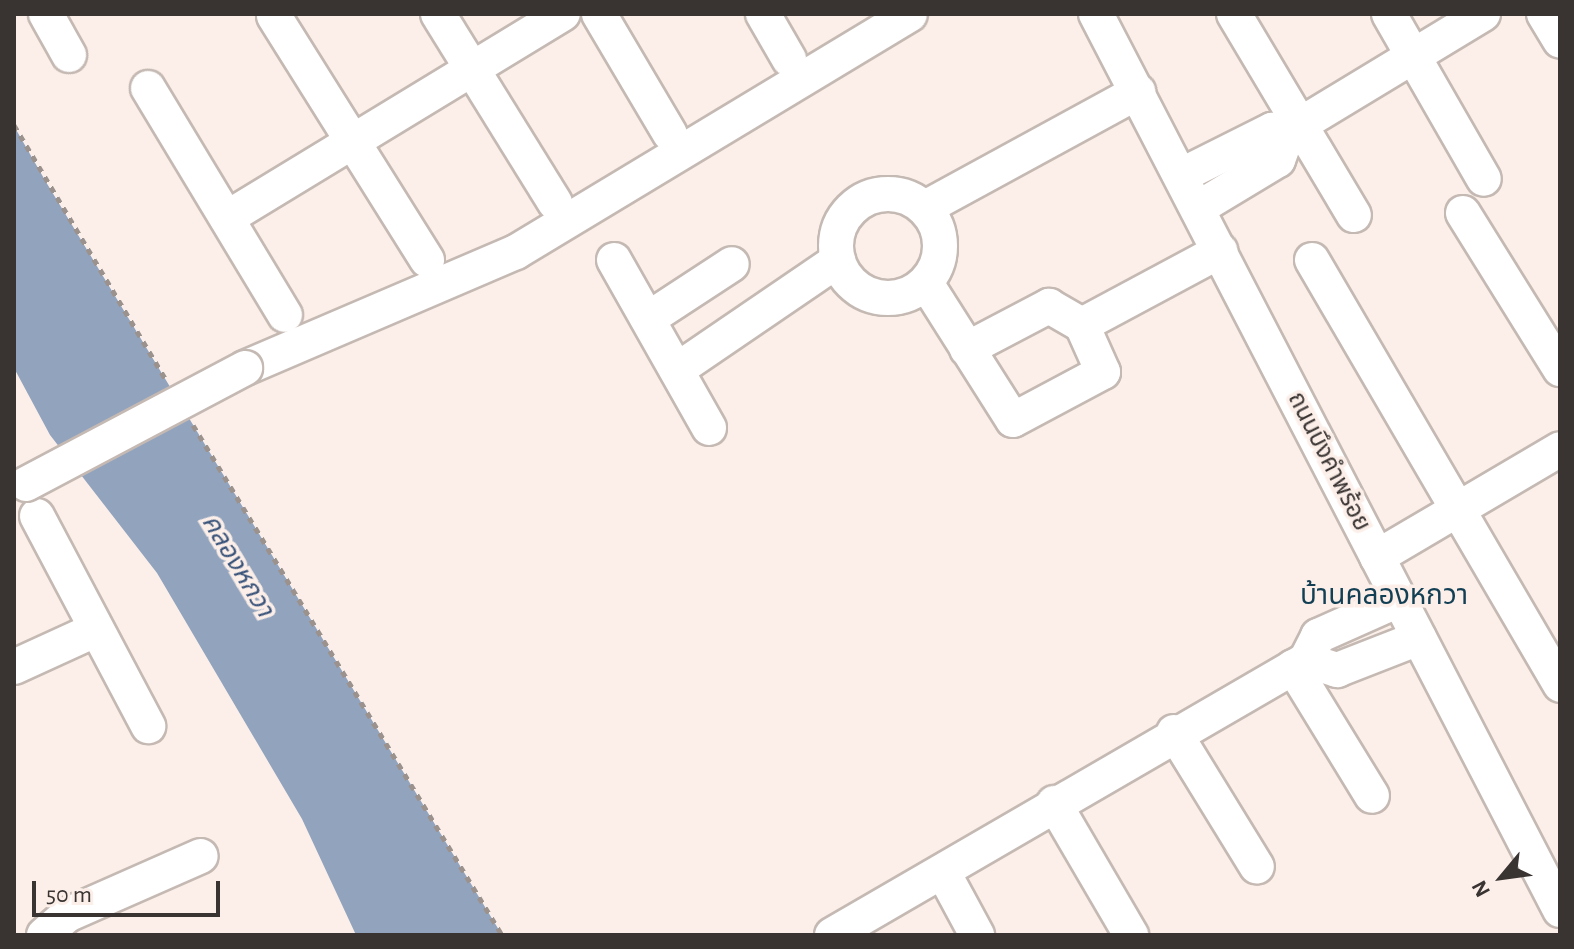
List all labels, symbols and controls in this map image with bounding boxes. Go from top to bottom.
street label: ถนนบึงคำพร้อย [1281,388,1375,536]
water label: คลองหกวา [194,509,280,623]
district label: บ้านคลองหกวา [1300,579,1468,613]
north arrow [1462,837,1542,917]
scale bar [36,865,224,915]
text: N [1468,877,1494,901]
text: 50 m [46,883,92,907]

